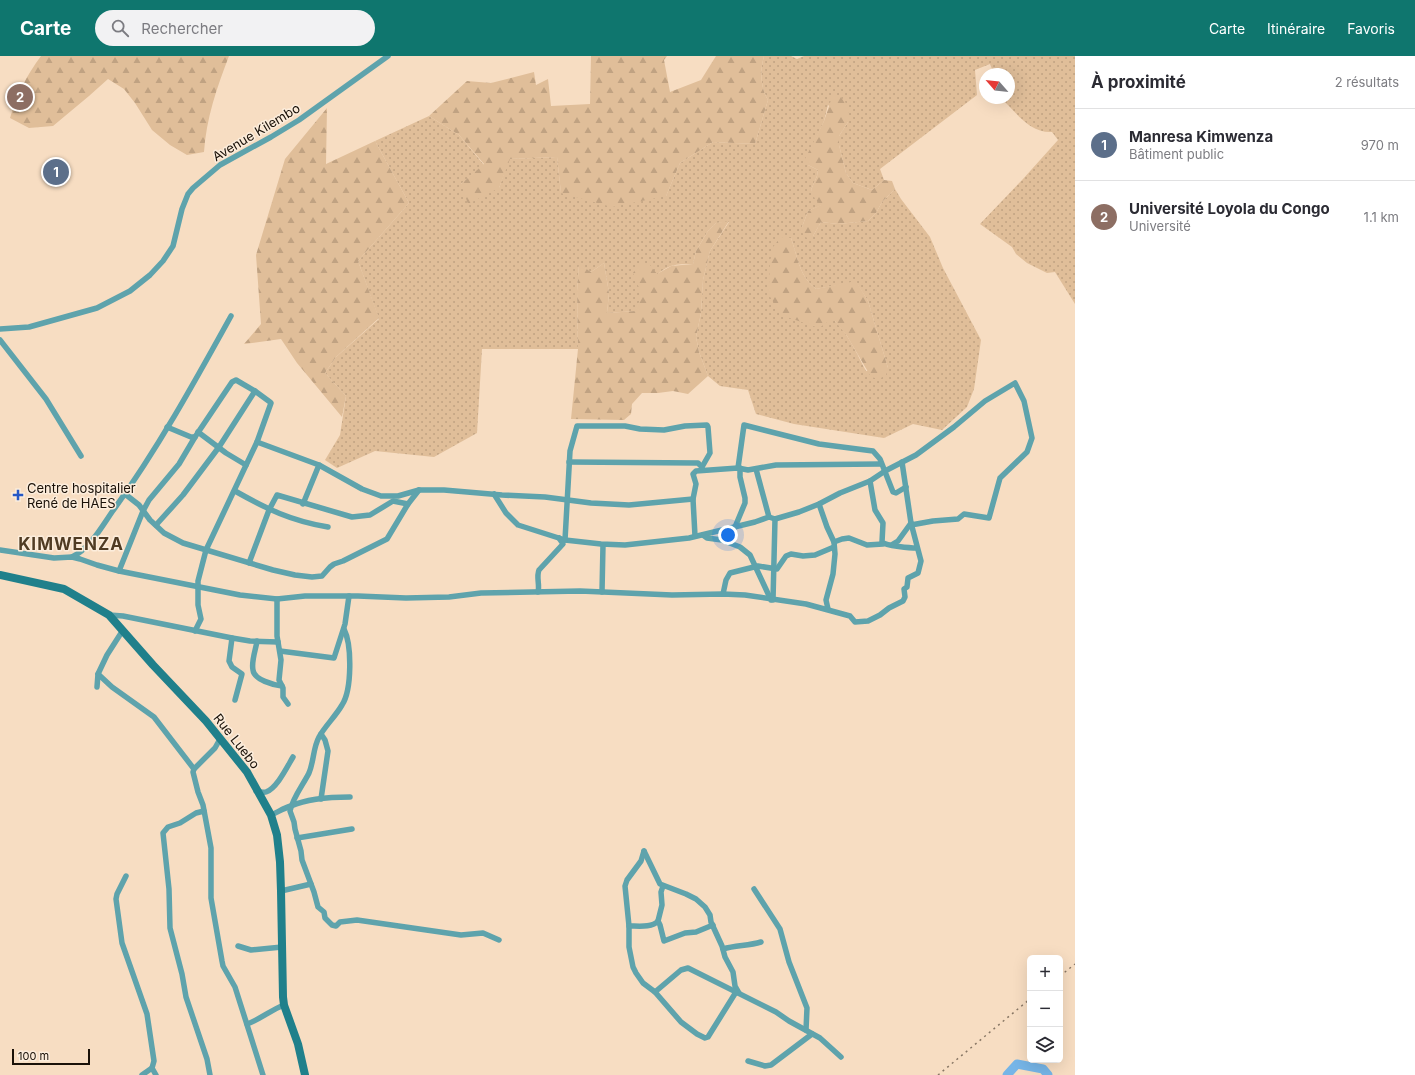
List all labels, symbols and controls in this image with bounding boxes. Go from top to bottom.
search box [95,10,375,46]
text: Carte [20,17,71,40]
icon: search [109,17,131,39]
text: Rechercher [141,19,223,38]
text: Carte [1209,20,1245,37]
text: Itinéraire [1267,20,1325,37]
text: Favoris [1347,20,1395,37]
north arrow [979,68,1015,104]
text: À proximité [1091,72,1186,92]
text: 2 résultats [1335,74,1399,90]
pin: 2 [7,82,33,112]
street label: Avenue Kilembo [209,99,303,164]
text: Manresa Kimwenza [1129,127,1273,146]
text: 1 [1101,137,1107,153]
text: 970 m [1361,137,1399,153]
text: Bâtiment public [1129,146,1224,162]
pin: 1 [43,157,69,187]
text: Université Loyola du Congo [1129,199,1330,218]
text: 2 [1100,209,1108,225]
text: 1.1 km [1364,209,1399,225]
text: Université [1129,218,1191,234]
place label: Centre hospitalier René de HAES [27,480,136,511]
marker: Centre hospitalier René de HAES [12,489,24,501]
your location [718,525,738,545]
district label: KIMWENZA [18,534,124,554]
street label: Rue Luebo [210,710,264,772]
map controls [1027,955,1063,1063]
button: + [1027,955,1063,991]
button: − [1027,991,1063,1027]
button: layers [1027,1027,1063,1063]
scale bar [12,1047,90,1066]
text: 100 m [18,1049,49,1063]

